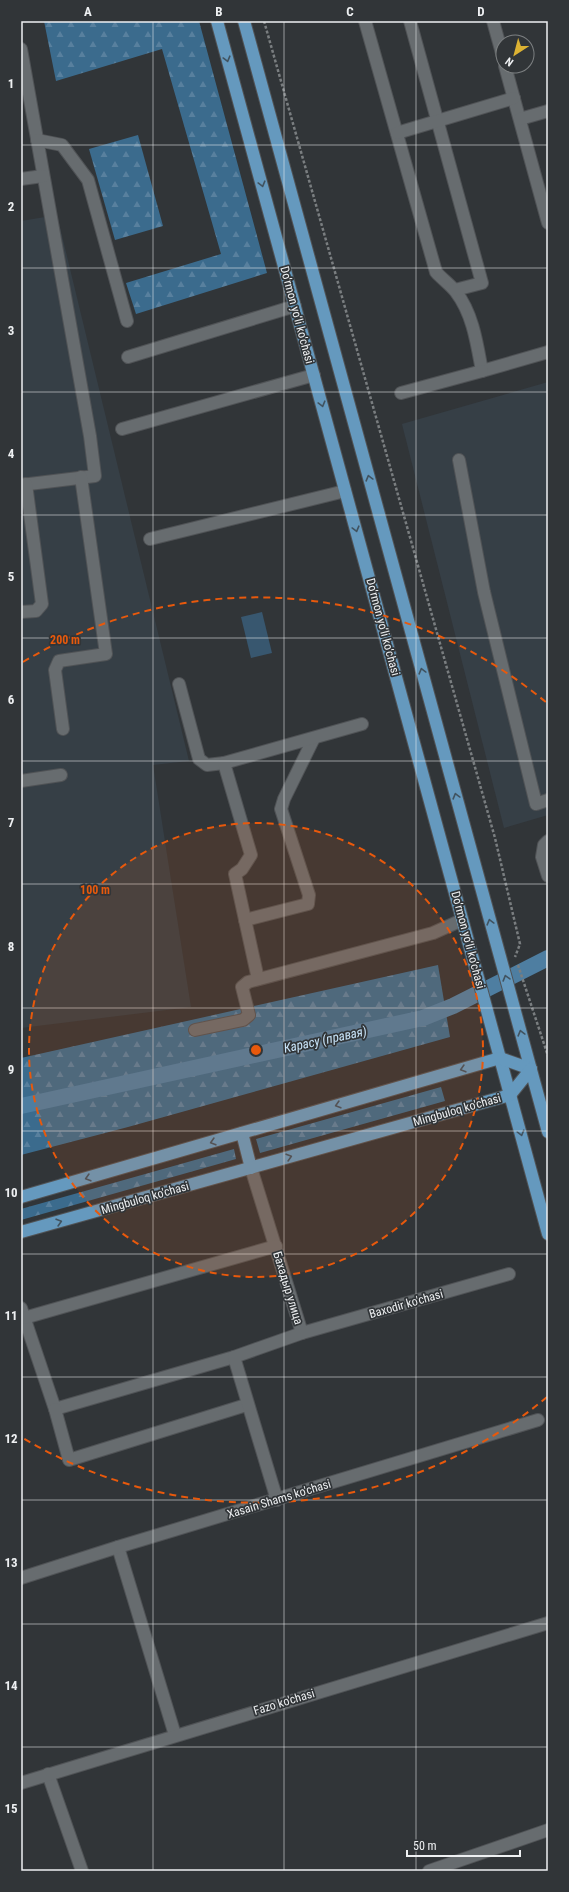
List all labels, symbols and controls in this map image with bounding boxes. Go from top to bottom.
text: A [84,4,92,19]
text: B [215,4,223,19]
text: C [346,4,354,19]
text: D [477,4,485,19]
north arrow [495,34,535,74]
text: N [503,54,516,69]
one-way arrow [222,55,231,62]
text: 1 [8,76,14,91]
one-way arrow [257,181,265,187]
text: 2 [8,199,15,214]
street label: Do‘rmon yo‘li ko‘chasi [277,265,317,365]
text: 3 [8,323,14,338]
one-way arrow [317,400,326,407]
text: 4 [8,446,15,461]
one-way arrow [365,475,374,482]
one-way arrow [351,526,360,533]
text: 5 [8,569,15,584]
street label: Do‘rmon yo‘li ko‘chasi [363,577,403,677]
text: 200 m [50,633,80,647]
one-way arrow [418,668,426,674]
text: 6 [8,692,15,707]
one-way arrow [452,793,461,800]
text: 7 [8,815,15,830]
text: 100 m [80,883,110,897]
street label: Do‘rmon yo‘li ko‘chasi [448,890,488,990]
one-way arrow [486,918,495,925]
text: 8 [8,939,14,954]
one-way arrow [502,975,511,982]
water label: Карасу (правая) [282,1023,368,1056]
one-way arrow [517,1030,526,1037]
centre of rings [249,1043,263,1057]
text: 9 [8,1062,14,1077]
one-way arrow [459,1064,466,1073]
street label: Mingbuloq ko'chasi [412,1091,502,1129]
one-way arrow [335,1100,342,1109]
one-way arrow [516,1129,525,1136]
one-way arrow [210,1137,217,1146]
one-way arrow [285,1153,292,1162]
one-way arrow [85,1173,92,1182]
street label: Mingbuloq ko'chasi [100,1179,190,1217]
text: 10 [4,1185,18,1200]
one-way arrow [55,1218,62,1227]
street label: Бахадыр улица [270,1250,306,1326]
street label: Baxodir ko'chasi [367,1287,445,1321]
text: 11 [4,1308,18,1323]
text: 12 [4,1431,18,1446]
street label: Xasain Shams ko'chasi [225,1477,333,1521]
text: 13 [4,1555,18,1570]
text: 14 [4,1678,18,1693]
street label: Fazo ko'chasi [252,1686,316,1718]
text: 15 [4,1801,18,1816]
scale bar [407,1832,520,1858]
text: 50 m [413,1839,437,1853]

